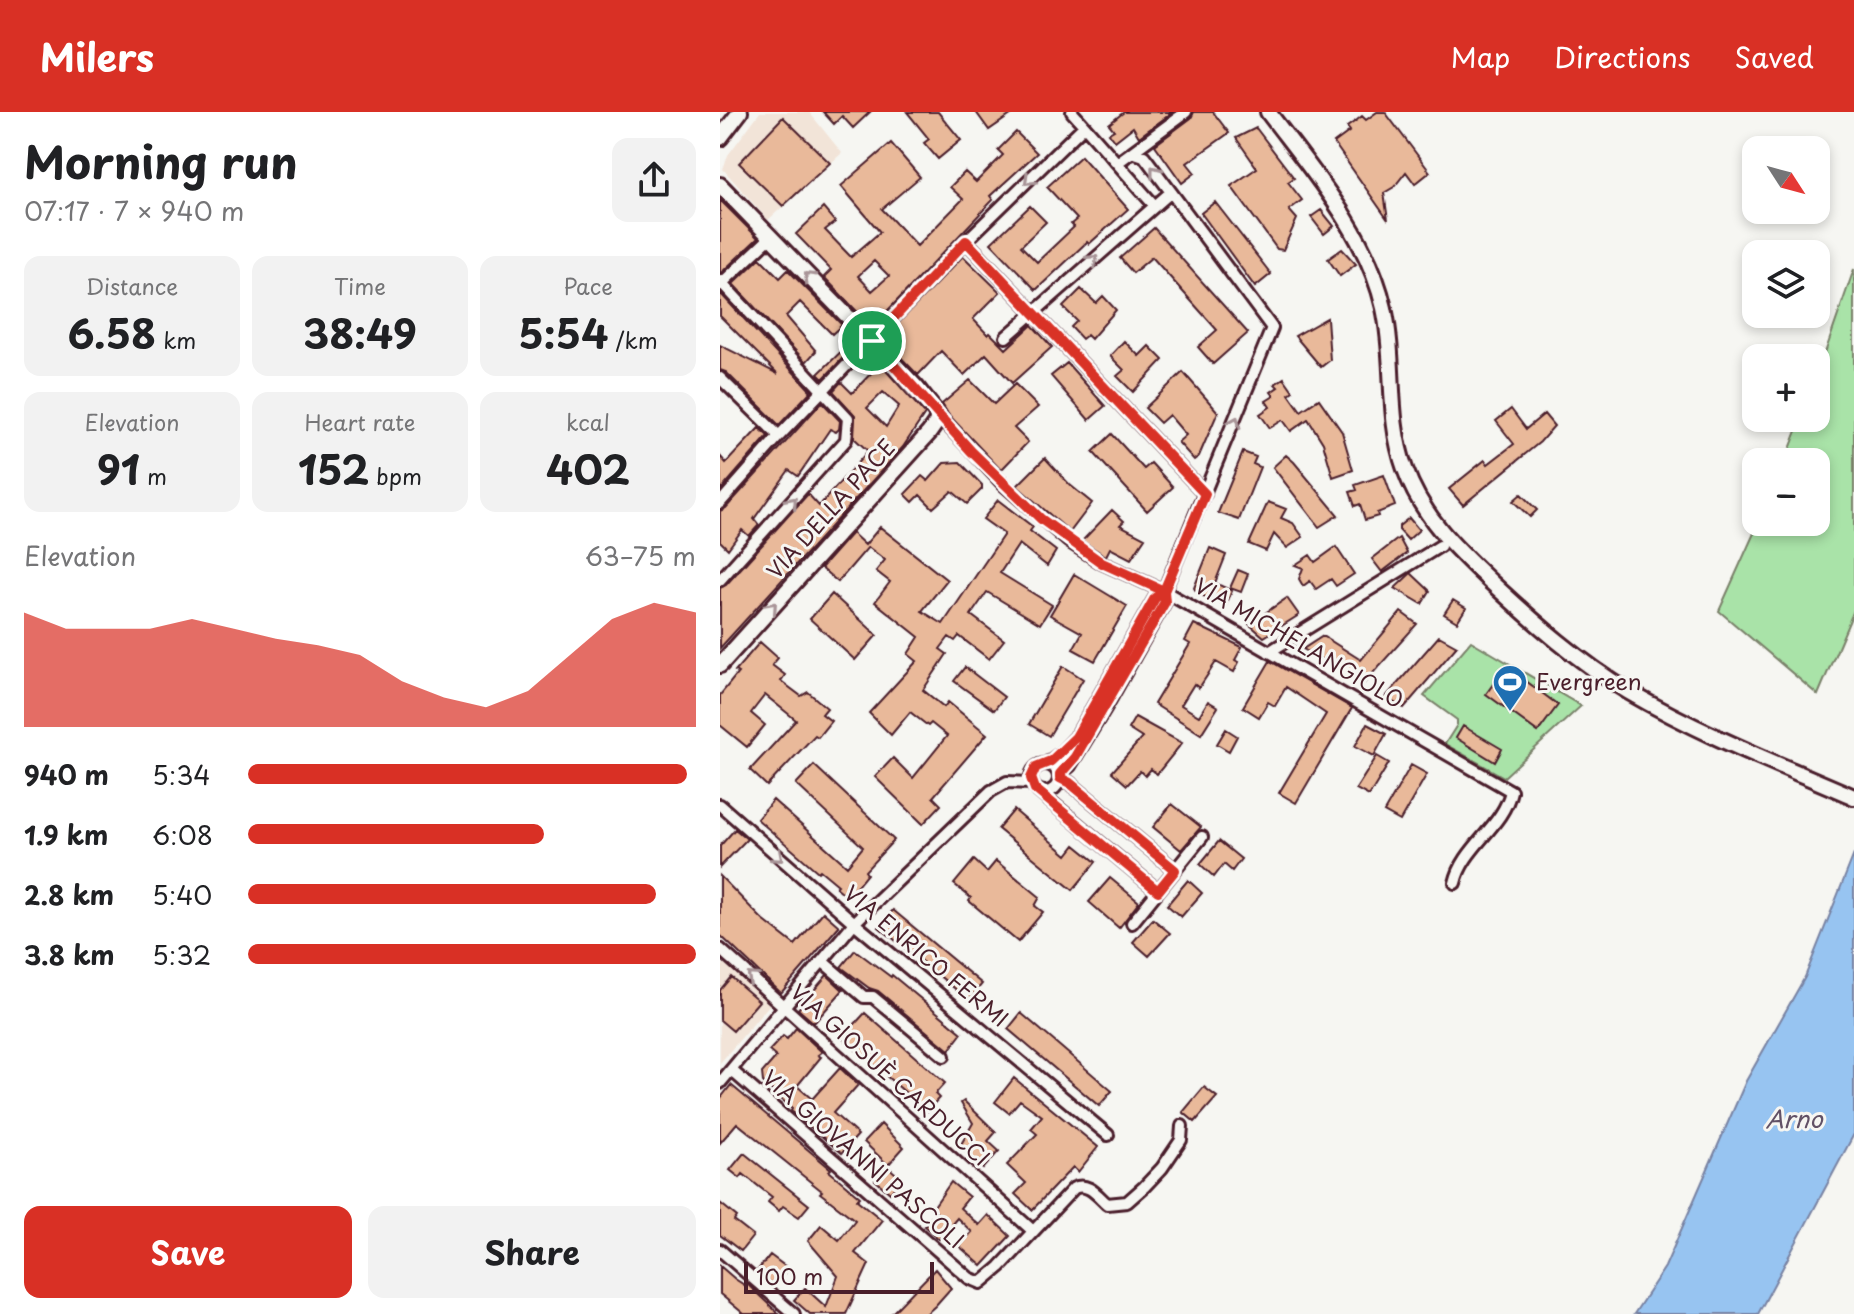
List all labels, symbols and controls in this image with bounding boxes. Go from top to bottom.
text: Milers [40,28,154,85]
text: Map [1451,35,1510,78]
text: Directions [1554,35,1691,78]
text: Saved [1735,35,1814,78]
text: Morning run [24,128,298,194]
north arrow [1742,136,1830,224]
map controls [1742,136,1830,536]
button: share [612,138,696,222]
one-way arrow [1150,166,1165,180]
one-way arrow [1023,171,1038,185]
text: 07:17 · 7 × 940 m [24,191,244,230]
button: layers [1742,240,1830,328]
one-way arrow [1084,255,1098,270]
text: Distance [86,269,178,302]
text: Time [334,269,386,302]
text: Pace [563,269,613,302]
one-way arrow [804,272,818,286]
text: 6.58 [68,302,156,363]
text: 38:49 [303,302,417,363]
text: 5:54 [518,302,608,363]
pin [838,307,906,375]
icon: arrive [850,319,894,363]
text: km [156,323,196,356]
text: /km [608,323,658,356]
button: + [1742,344,1830,432]
text: Elevation [85,405,179,438]
text: Heart rate [304,405,416,438]
text: kcal [566,405,610,438]
one-way arrow [1225,416,1241,430]
street label: VIA DELLA PACE [758,430,902,586]
text: 91 [97,438,140,499]
text: 152 [298,438,369,499]
text: 402 [546,438,630,499]
button: − [1742,448,1830,536]
text: m [140,459,167,492]
text: bpm [369,459,422,492]
one-way arrow [782,496,797,511]
text: Elevation [24,536,136,575]
text: 63–75 m [585,536,696,575]
street label: VIA MICHELANGIOLO [1189,568,1411,715]
one-way arrow [763,602,777,617]
sports icon: Evergreen [1491,663,1529,713]
place label: Evergreen [1536,664,1642,697]
text: 940 m [24,755,109,794]
text: 5:34 [152,755,211,794]
text: 1.9 km [24,815,108,854]
text: 6:08 [152,815,213,854]
one-way arrow [769,847,784,861]
text: 2.8 km [24,875,114,914]
text: 5:40 [152,875,212,914]
street label: VIA ENRICO FERMI [838,876,1016,1034]
text: 3.8 km [24,935,115,974]
text: 5:32 [152,935,211,974]
one-way arrow [747,972,761,987]
street label: VIA GIOSUÈ CARDUCCI [784,975,998,1173]
street label: VIA GIOVANNI PASCOLI [756,1061,972,1255]
water label: Arno [1765,1100,1824,1136]
button: Save [24,1206,352,1298]
button: Share [368,1206,696,1298]
scale bar [744,1258,934,1294]
text: 100 m [756,1259,823,1292]

